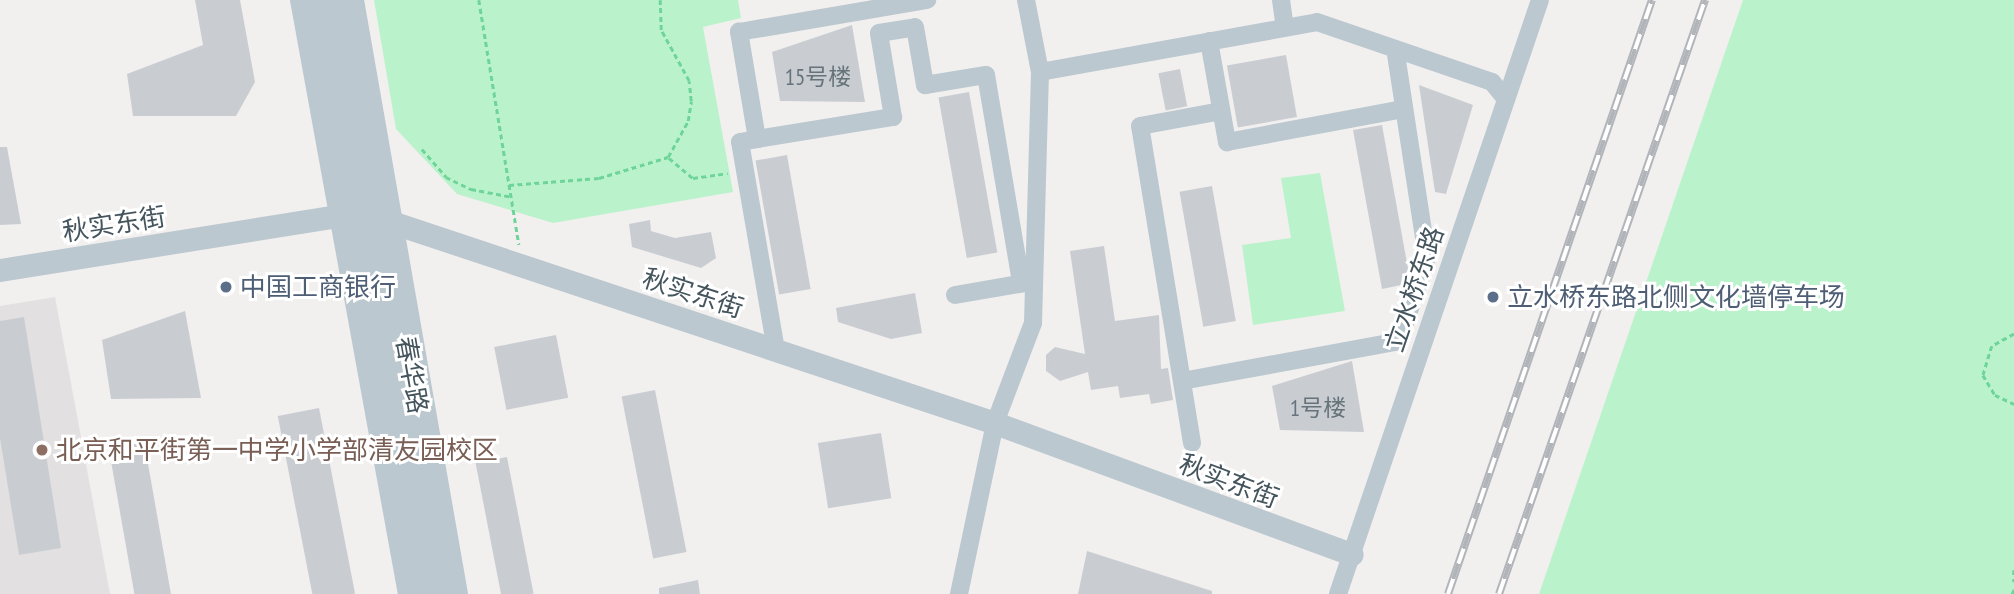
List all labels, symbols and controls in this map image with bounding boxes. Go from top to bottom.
house number: 15号楼 [785,63,851,91]
street label: 秋实东街 [60,200,168,248]
street label: 立水桥东路 [1378,222,1450,356]
street label: 秋实东街 [639,262,747,324]
place label: 中国工商银行 [240,271,396,303]
marker: 中国工商银行 [218,279,234,295]
place label: 立水桥东路北侧文化墙停车场 [1507,281,1845,313]
marker: 立水桥东路北侧文化墙停车场 [1485,289,1501,305]
street label: 春华路 [390,334,434,416]
house number: 1号楼 [1290,394,1346,422]
place label: 北京和平街第一中学小学部清友园校区 [56,434,498,466]
marker: 北京和平街第一中学小学部清友园校区 [34,442,50,458]
street label: 秋实东街 [1175,448,1283,514]

